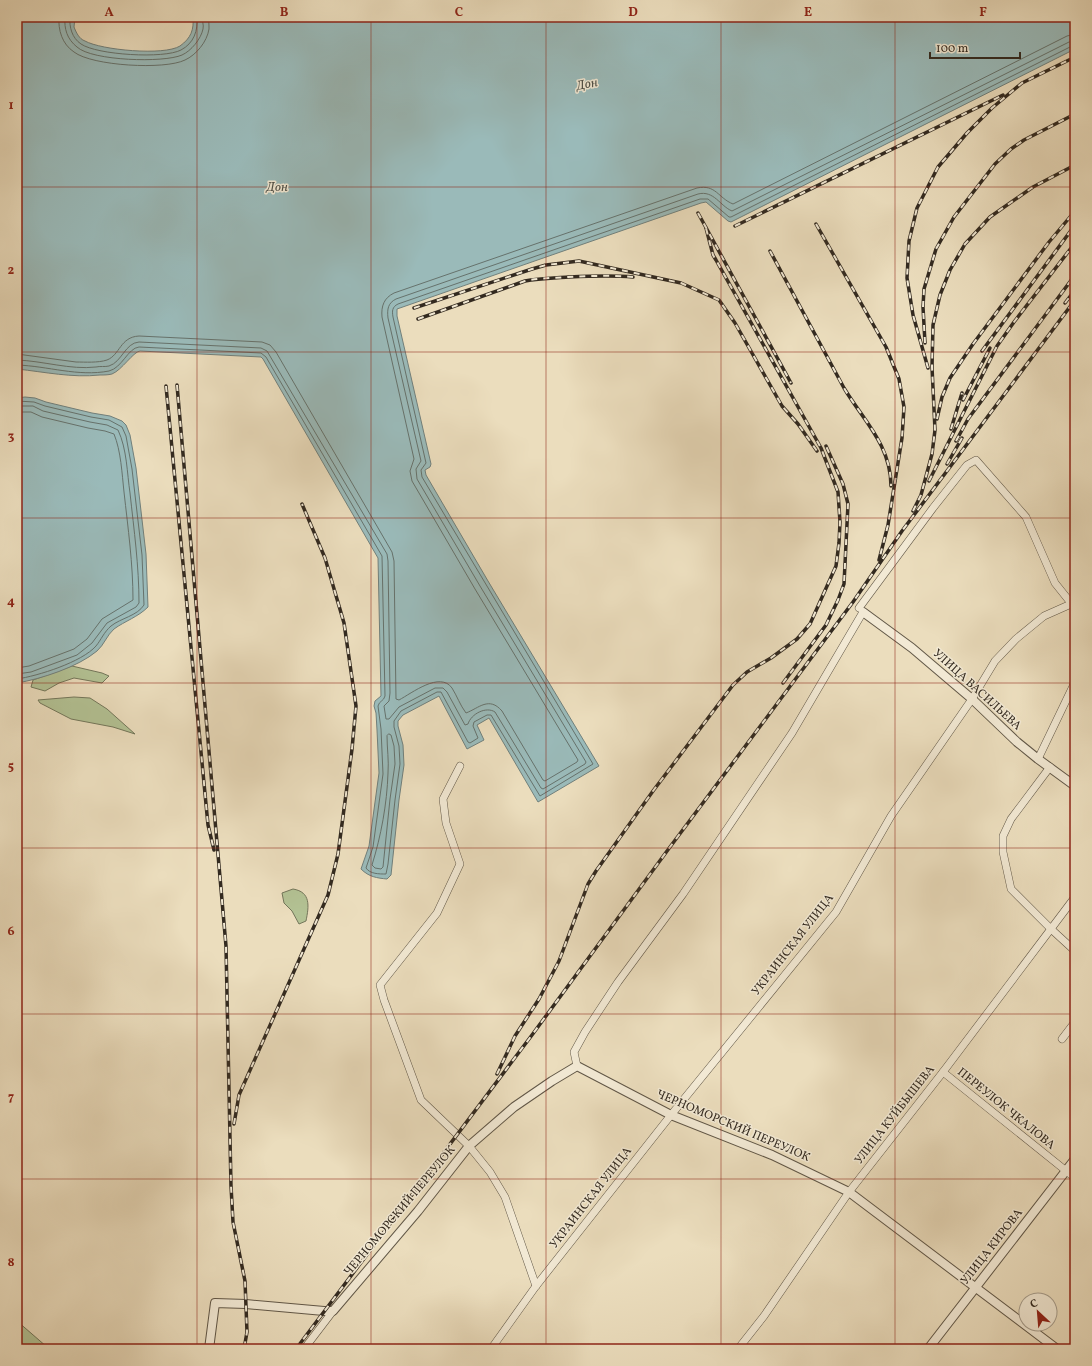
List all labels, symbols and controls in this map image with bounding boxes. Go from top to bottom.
text: A [104,4,114,22]
text: B [280,4,289,22]
text: C [455,4,463,22]
text: D [628,4,638,22]
text: E [804,4,812,22]
text: F [979,4,987,22]
scale bar [930,34,1020,60]
text: 100 m [936,41,969,57]
water label: Дон [574,74,599,96]
text: 1 [8,97,14,115]
water label: Дон [265,179,288,197]
text: 2 [8,262,15,280]
text: 3 [8,428,15,446]
text: 4 [7,593,15,611]
street label: УЛИЦА ВАСИЛЬЕВА [929,646,1025,734]
text: 5 [8,758,14,776]
street label: УКРАИНСКАЯ УЛИЦА [748,890,838,999]
text: 6 [7,923,15,941]
street label: УЛИЦА КУЙБЫШЕВА [851,1061,939,1168]
street label: ПЕРЕУЛОК ЧКАЛОВА [954,1065,1059,1154]
street label: ЧЕРНОМОРСКИЙ ПЕРЕУЛОК [654,1085,813,1166]
text: 7 [8,1089,14,1107]
street label: ЧЕРНОМОРСКИЙ ПЕРЕУЛОК [340,1142,459,1280]
street label: УКРАИНСКАЯ УЛИЦА [546,1143,636,1252]
street label: УЛИЦА КИРОВА [957,1205,1027,1288]
text: 8 [7,1254,15,1272]
north arrow [1018,1292,1058,1332]
text: С [1028,1296,1041,1313]

